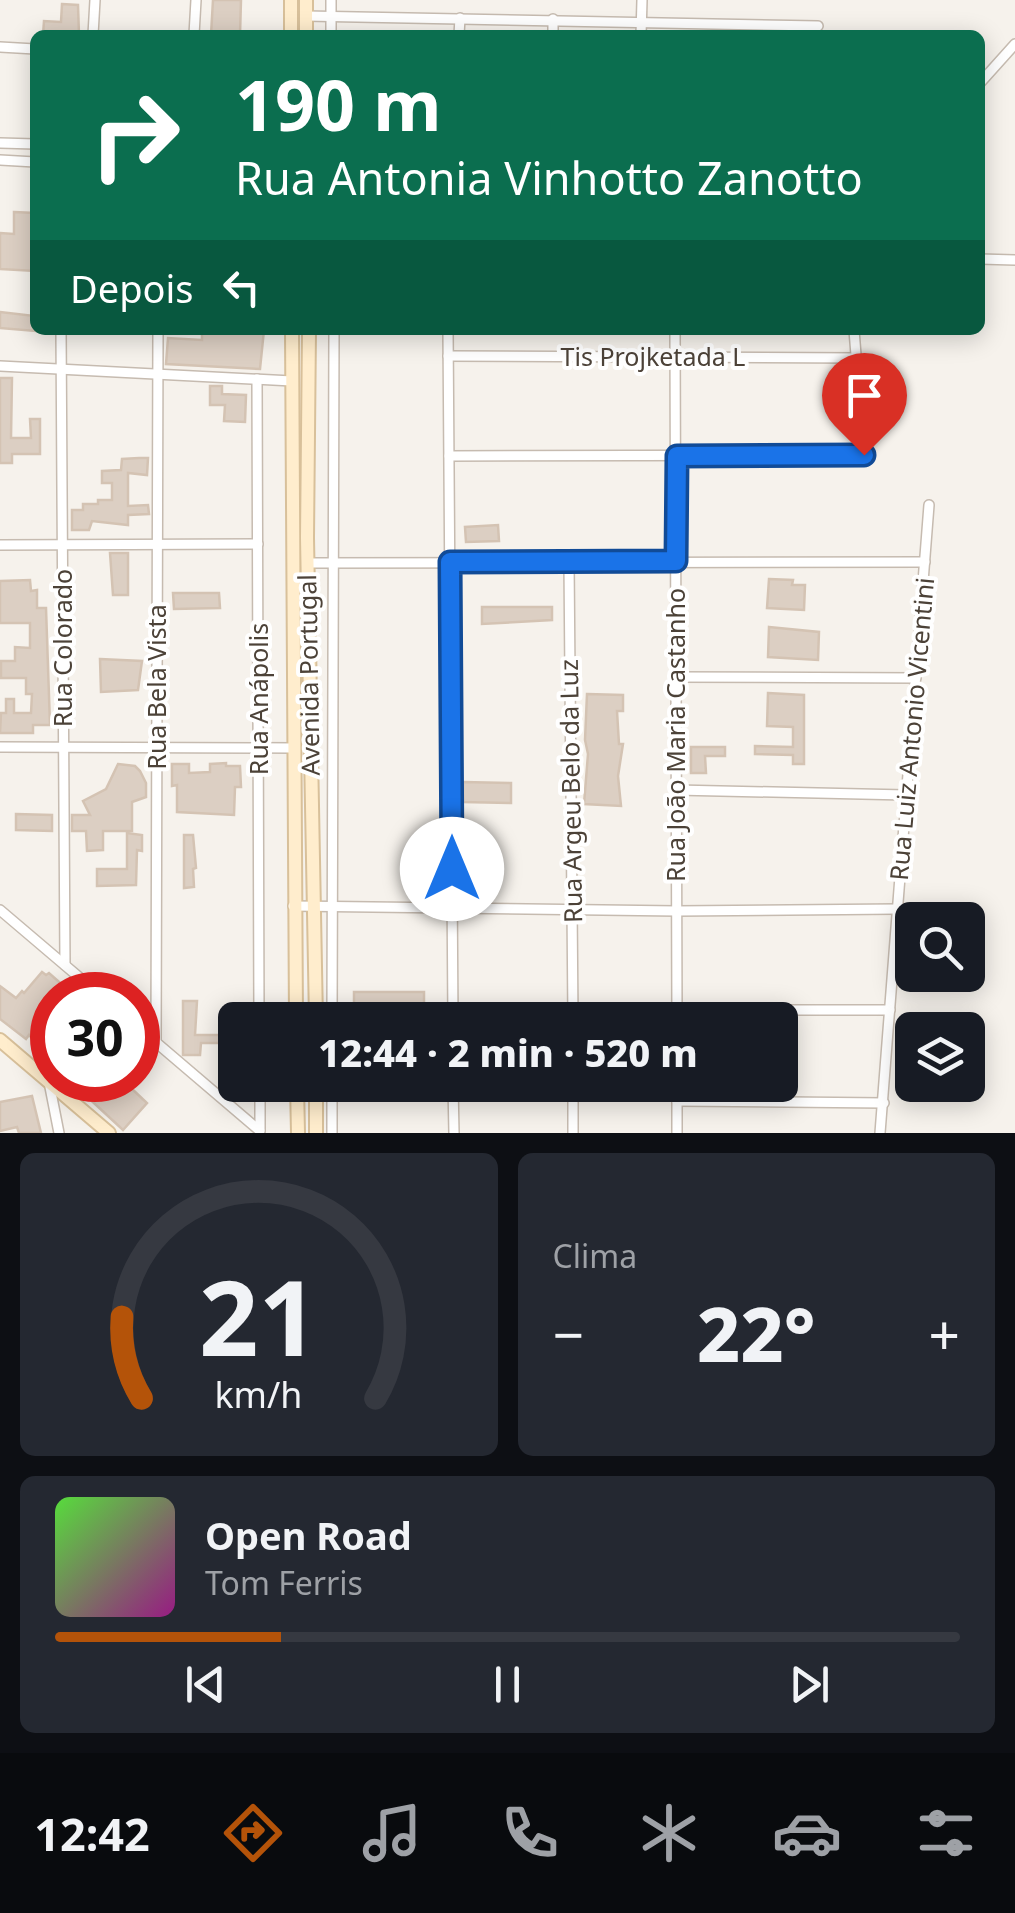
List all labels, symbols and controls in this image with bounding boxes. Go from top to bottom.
text: 190 m [235,56,442,152]
icon: right [70,70,200,200]
text: Rua Antonia Vinhotto Zanotto [235,147,863,208]
icon: left [214,260,269,315]
text: Depois [70,262,194,314]
street label: Tis Projketada L [561,339,745,373]
pin [822,353,907,456]
icon: arrive [837,368,892,423]
street label: Rua Colorado [45,569,79,727]
street label: Avenida Portugal [289,574,327,776]
street label: Rua Luiz Antonio Vicentini [881,576,941,882]
street label: Rua João Maria Castanho [658,588,692,882]
street label: Rua Bela Vista [139,604,173,770]
street label: Rua Anápolis [241,623,275,775]
street label: Rua Argeu Belo da Luz [551,659,589,923]
position arrow [400,817,504,921]
map controls [895,902,985,1102]
button: search [895,902,985,992]
speed limit sign: 30 [30,972,160,1102]
button: layers [895,1012,985,1102]
text: 12:44 · 2 min · 520 m [318,1026,698,1078]
text: Clima [553,1234,637,1277]
text: 21 [199,1245,318,1386]
text: 22° [697,1282,815,1384]
text: − [553,1296,584,1371]
text: + [929,1296,960,1371]
text: km/h [215,1370,303,1418]
text: Open Road [205,1509,412,1561]
text: Tom Ferris [205,1561,363,1604]
icon: previous [178,1657,233,1712]
icon: pause [480,1657,535,1712]
icon: next [782,1657,837,1712]
icon: directions [218,1798,288,1868]
icon: music [357,1798,427,1868]
icon: phone [495,1798,565,1868]
icon: climate [634,1798,704,1868]
icon: car [772,1798,842,1868]
icon: filters [911,1798,981,1868]
text: 12:42 [34,1803,150,1864]

